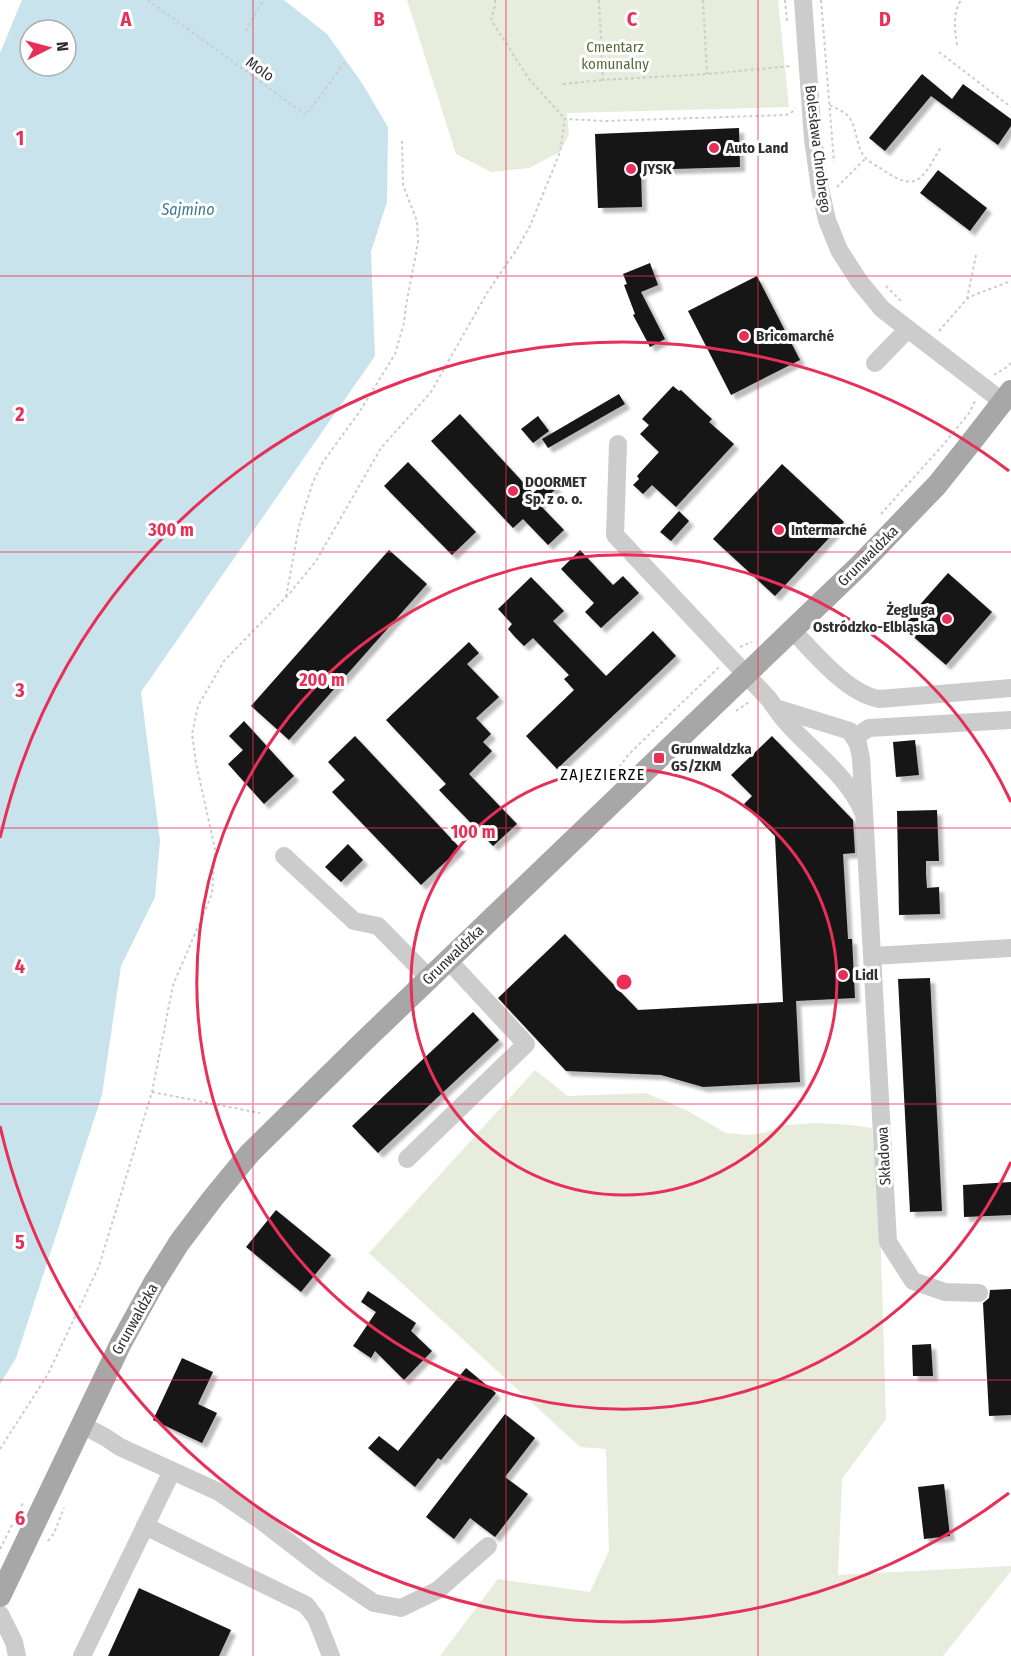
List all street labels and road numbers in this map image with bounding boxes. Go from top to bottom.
street label: Molo [242,53,278,85]
street label: Bolesława Chrobrego [801,84,835,214]
street label: Grunwaldzka [834,522,902,590]
street label: Grunwaldzka [419,921,487,989]
street label: Składowa [873,1126,895,1186]
street label: Grunwaldzka [108,1280,162,1358]

